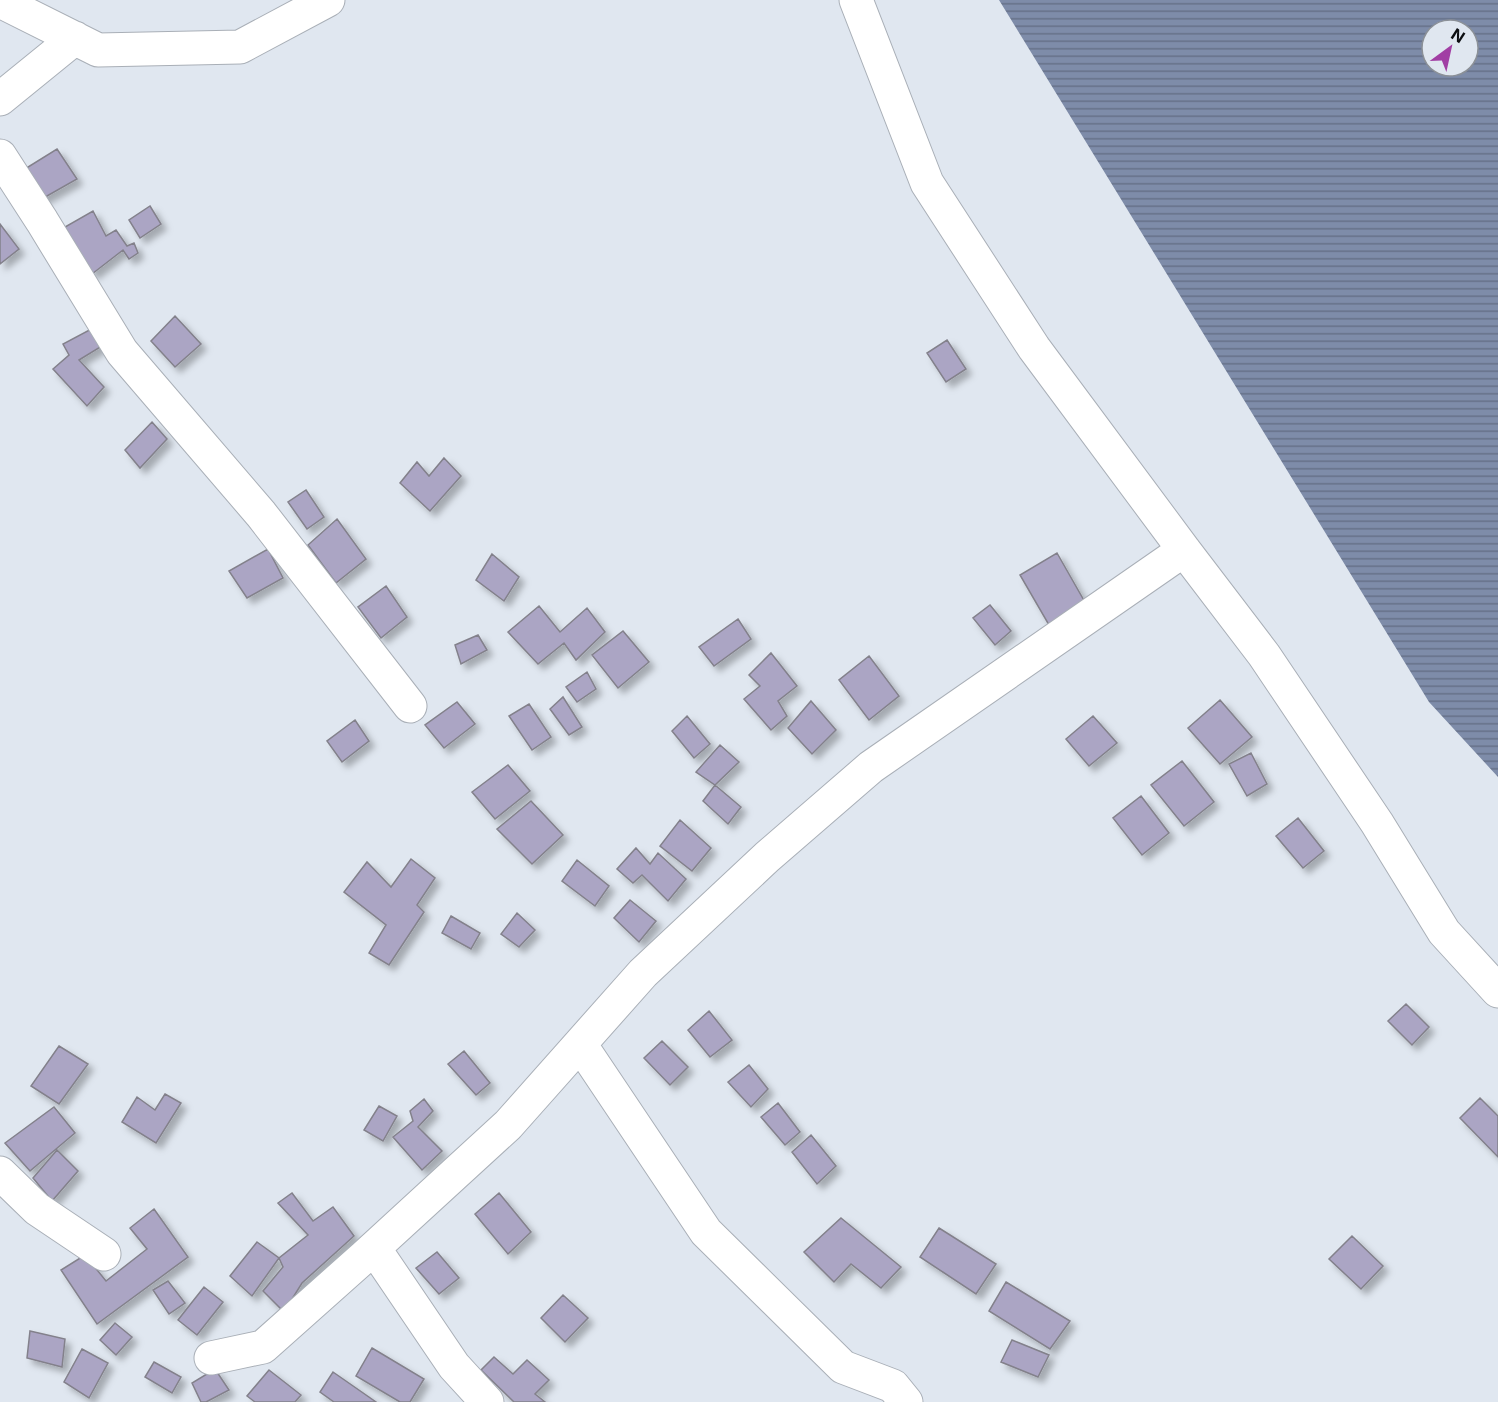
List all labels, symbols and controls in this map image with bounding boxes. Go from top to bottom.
north arrow [1420,18,1480,78]
text: N [1448,24,1469,47]

